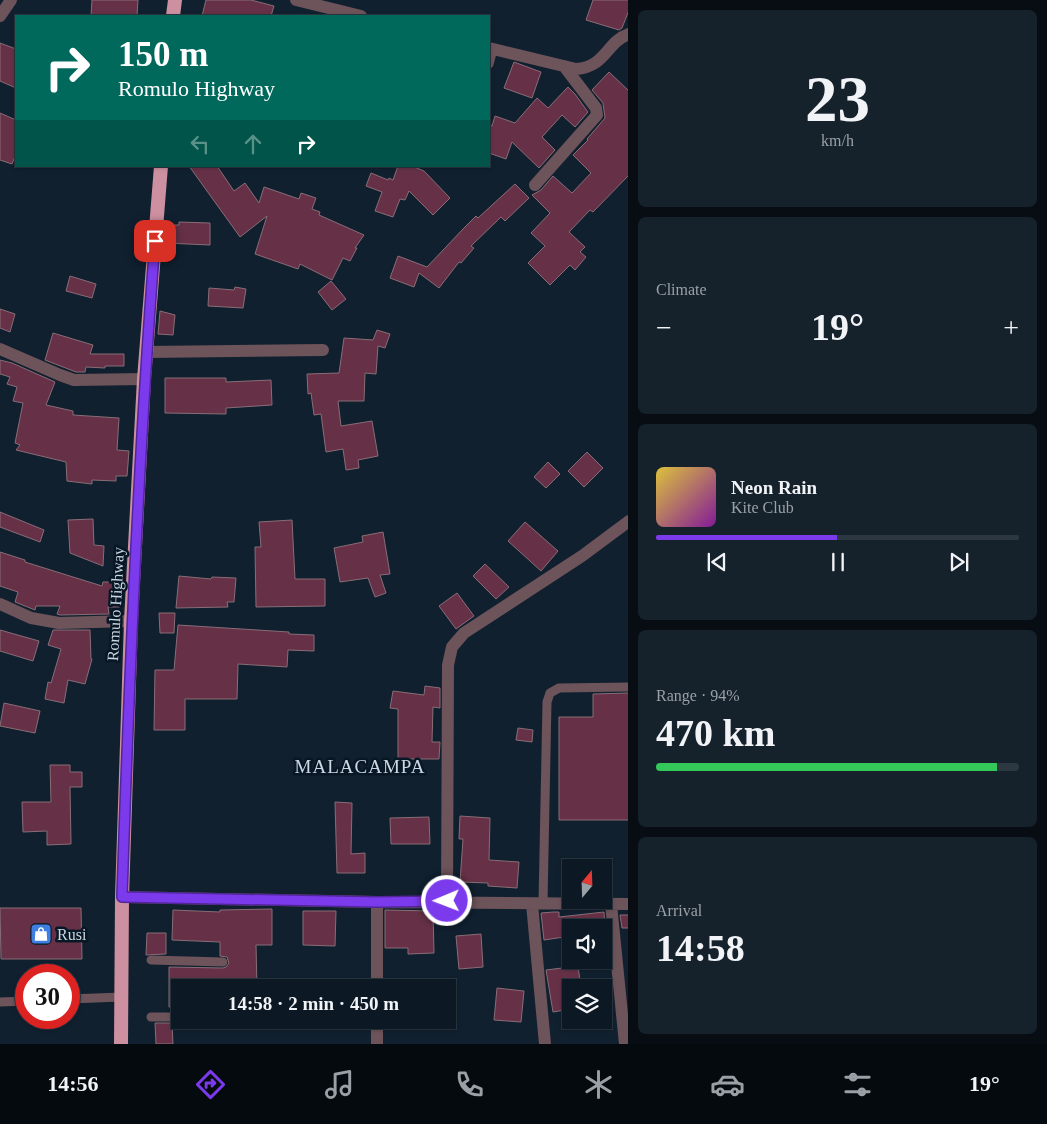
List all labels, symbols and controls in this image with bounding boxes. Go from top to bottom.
icon: right [35,35,100,100]
text: 150 m [118,35,208,74]
text: 23 [805,63,870,135]
text: Romulo Highway [118,76,275,101]
icon: left [186,130,214,158]
icon: ahead [239,130,267,158]
icon: right [292,130,320,158]
text: km/h [821,132,854,149]
pin [134,220,176,262]
icon: arrive [141,227,169,255]
text: Climate [656,281,707,298]
text: 19° [811,306,864,348]
text: − [656,312,672,343]
text: + [1003,312,1019,343]
text: Neon Rain [731,477,817,498]
text: Kite Club [731,499,794,516]
street label: Romulo Highway [104,547,128,662]
icon: previous [703,548,731,576]
icon: pause [824,548,852,576]
icon: next [945,548,973,576]
text: Range · 94% [656,687,740,704]
text: 470 km [656,712,775,754]
district label: MALACAMPA [295,756,425,777]
north arrow [562,859,612,909]
map controls [562,859,612,1029]
position arrow [420,874,472,926]
text: Arrival [656,902,702,919]
button: sound [562,919,612,969]
shop icon: Rusi [29,922,53,946]
place label: Rusi [57,926,87,943]
text: 14:58 [656,927,745,969]
speed limit sign: 30 [15,964,80,1029]
button: layers [562,979,612,1029]
text: 14:58 · 2 min · 450 m [228,993,399,1014]
icon: directions [193,1067,228,1102]
icon: music [322,1067,357,1102]
icon: phone [452,1067,487,1102]
icon: climate [581,1067,616,1102]
icon: car [710,1067,745,1102]
icon: filters [840,1067,875,1102]
text: 14:56 [47,1071,99,1096]
text: 19° [969,1071,1000,1096]

